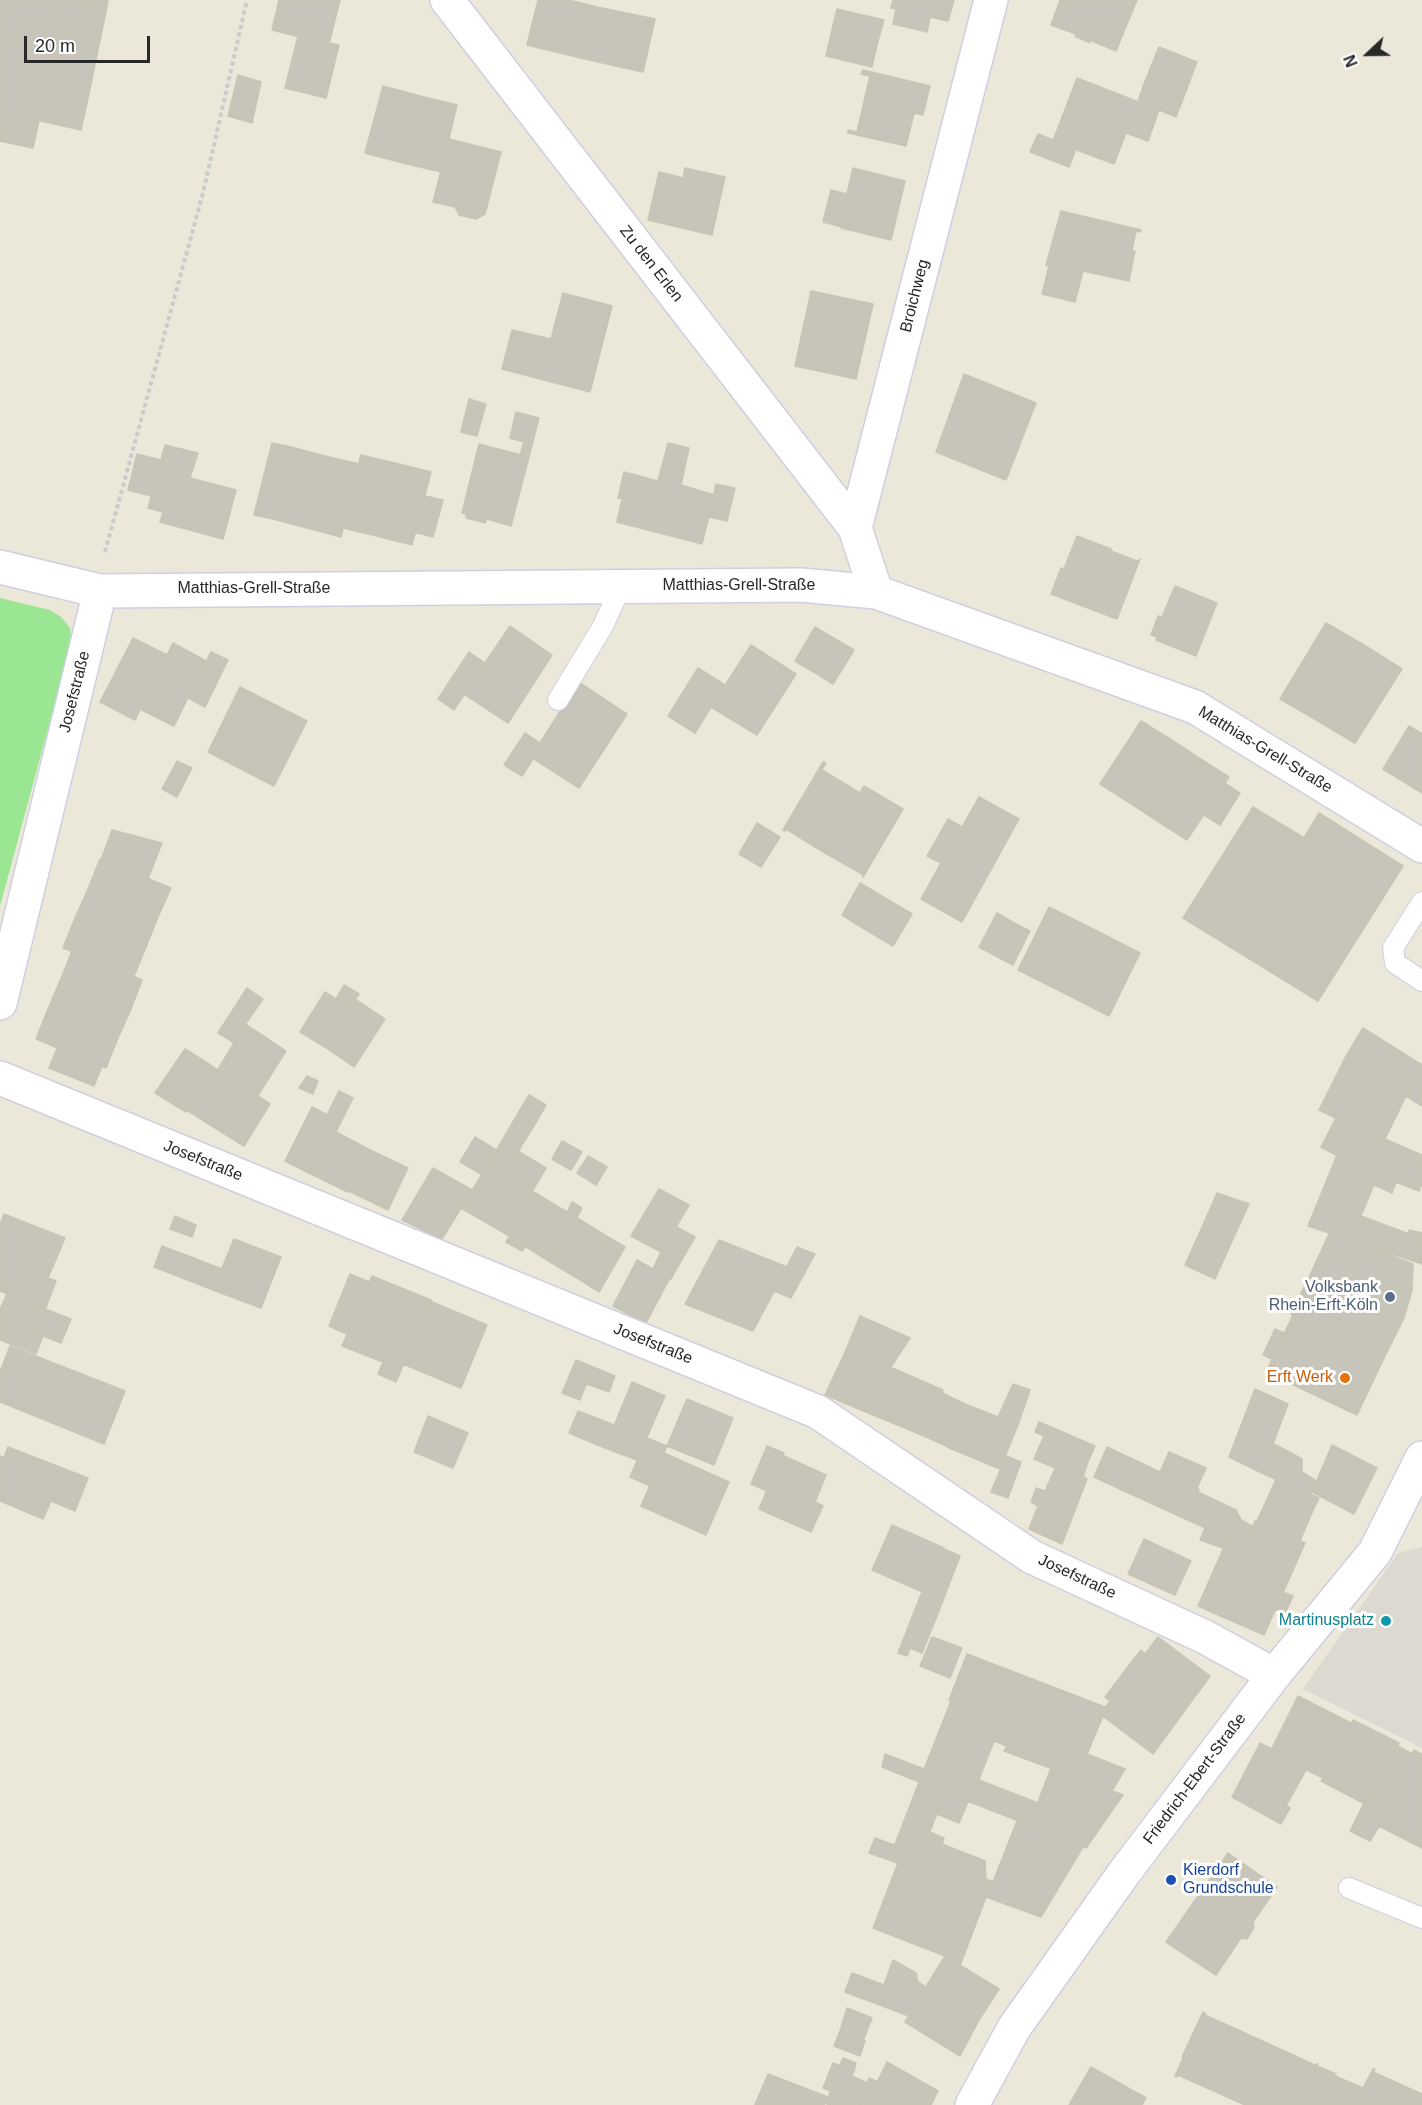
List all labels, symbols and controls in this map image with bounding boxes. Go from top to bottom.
scale bar [27,24,153,62]
north arrow [1338,24,1398,84]
text: 20 m [35,36,75,56]
text: N [1341,52,1361,69]
street label: Zu den Erlen [615,222,687,306]
street label: Broichweg [897,257,933,335]
street label: Matthias-Grell-Straße [663,576,815,596]
street label: Matthias-Grell-Straße [178,579,330,599]
street label: Josefstraße [56,649,94,735]
street label: Matthias-Grell-Straße [1195,702,1335,798]
street label: Josefstraße [161,1136,245,1186]
place label: Volksbank Rhein-Erft-Köln [1269,1278,1378,1316]
marker: Volksbank Rhein-Erft-Köln [1383,1290,1397,1304]
street label: Josefstraße [611,1319,695,1369]
place label: Erft Werk [1267,1368,1333,1388]
marker: Erft Werk [1338,1371,1352,1385]
street label: Josefstraße [1035,1551,1119,1603]
place label: Martinusplatz [1279,1611,1374,1631]
marker: Martinusplatz [1379,1614,1393,1628]
street label: Friedrich-Ebert-Straße [1139,1710,1251,1848]
place label: Kierdorf Grundschule [1183,1861,1274,1899]
marker: Kierdorf Grundschule [1164,1873,1178,1887]

